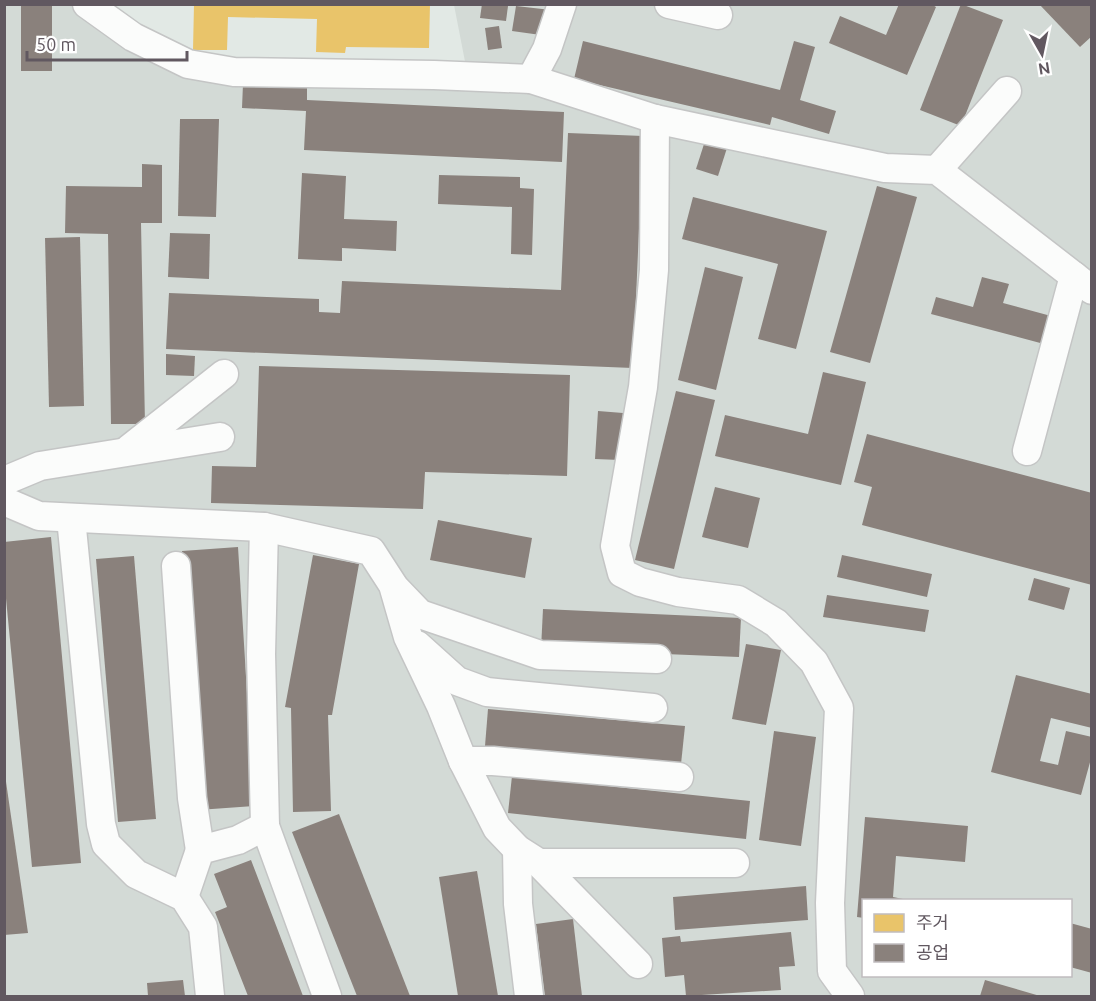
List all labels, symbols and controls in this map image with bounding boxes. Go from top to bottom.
scale bar [27,24,188,62]
north arrow [1012,24,1072,84]
text: 50 m [36,34,76,54]
text: N [1037,59,1052,79]
legend [862,899,1072,977]
text: 주거 [916,912,949,932]
text: 공업 [916,942,949,962]

